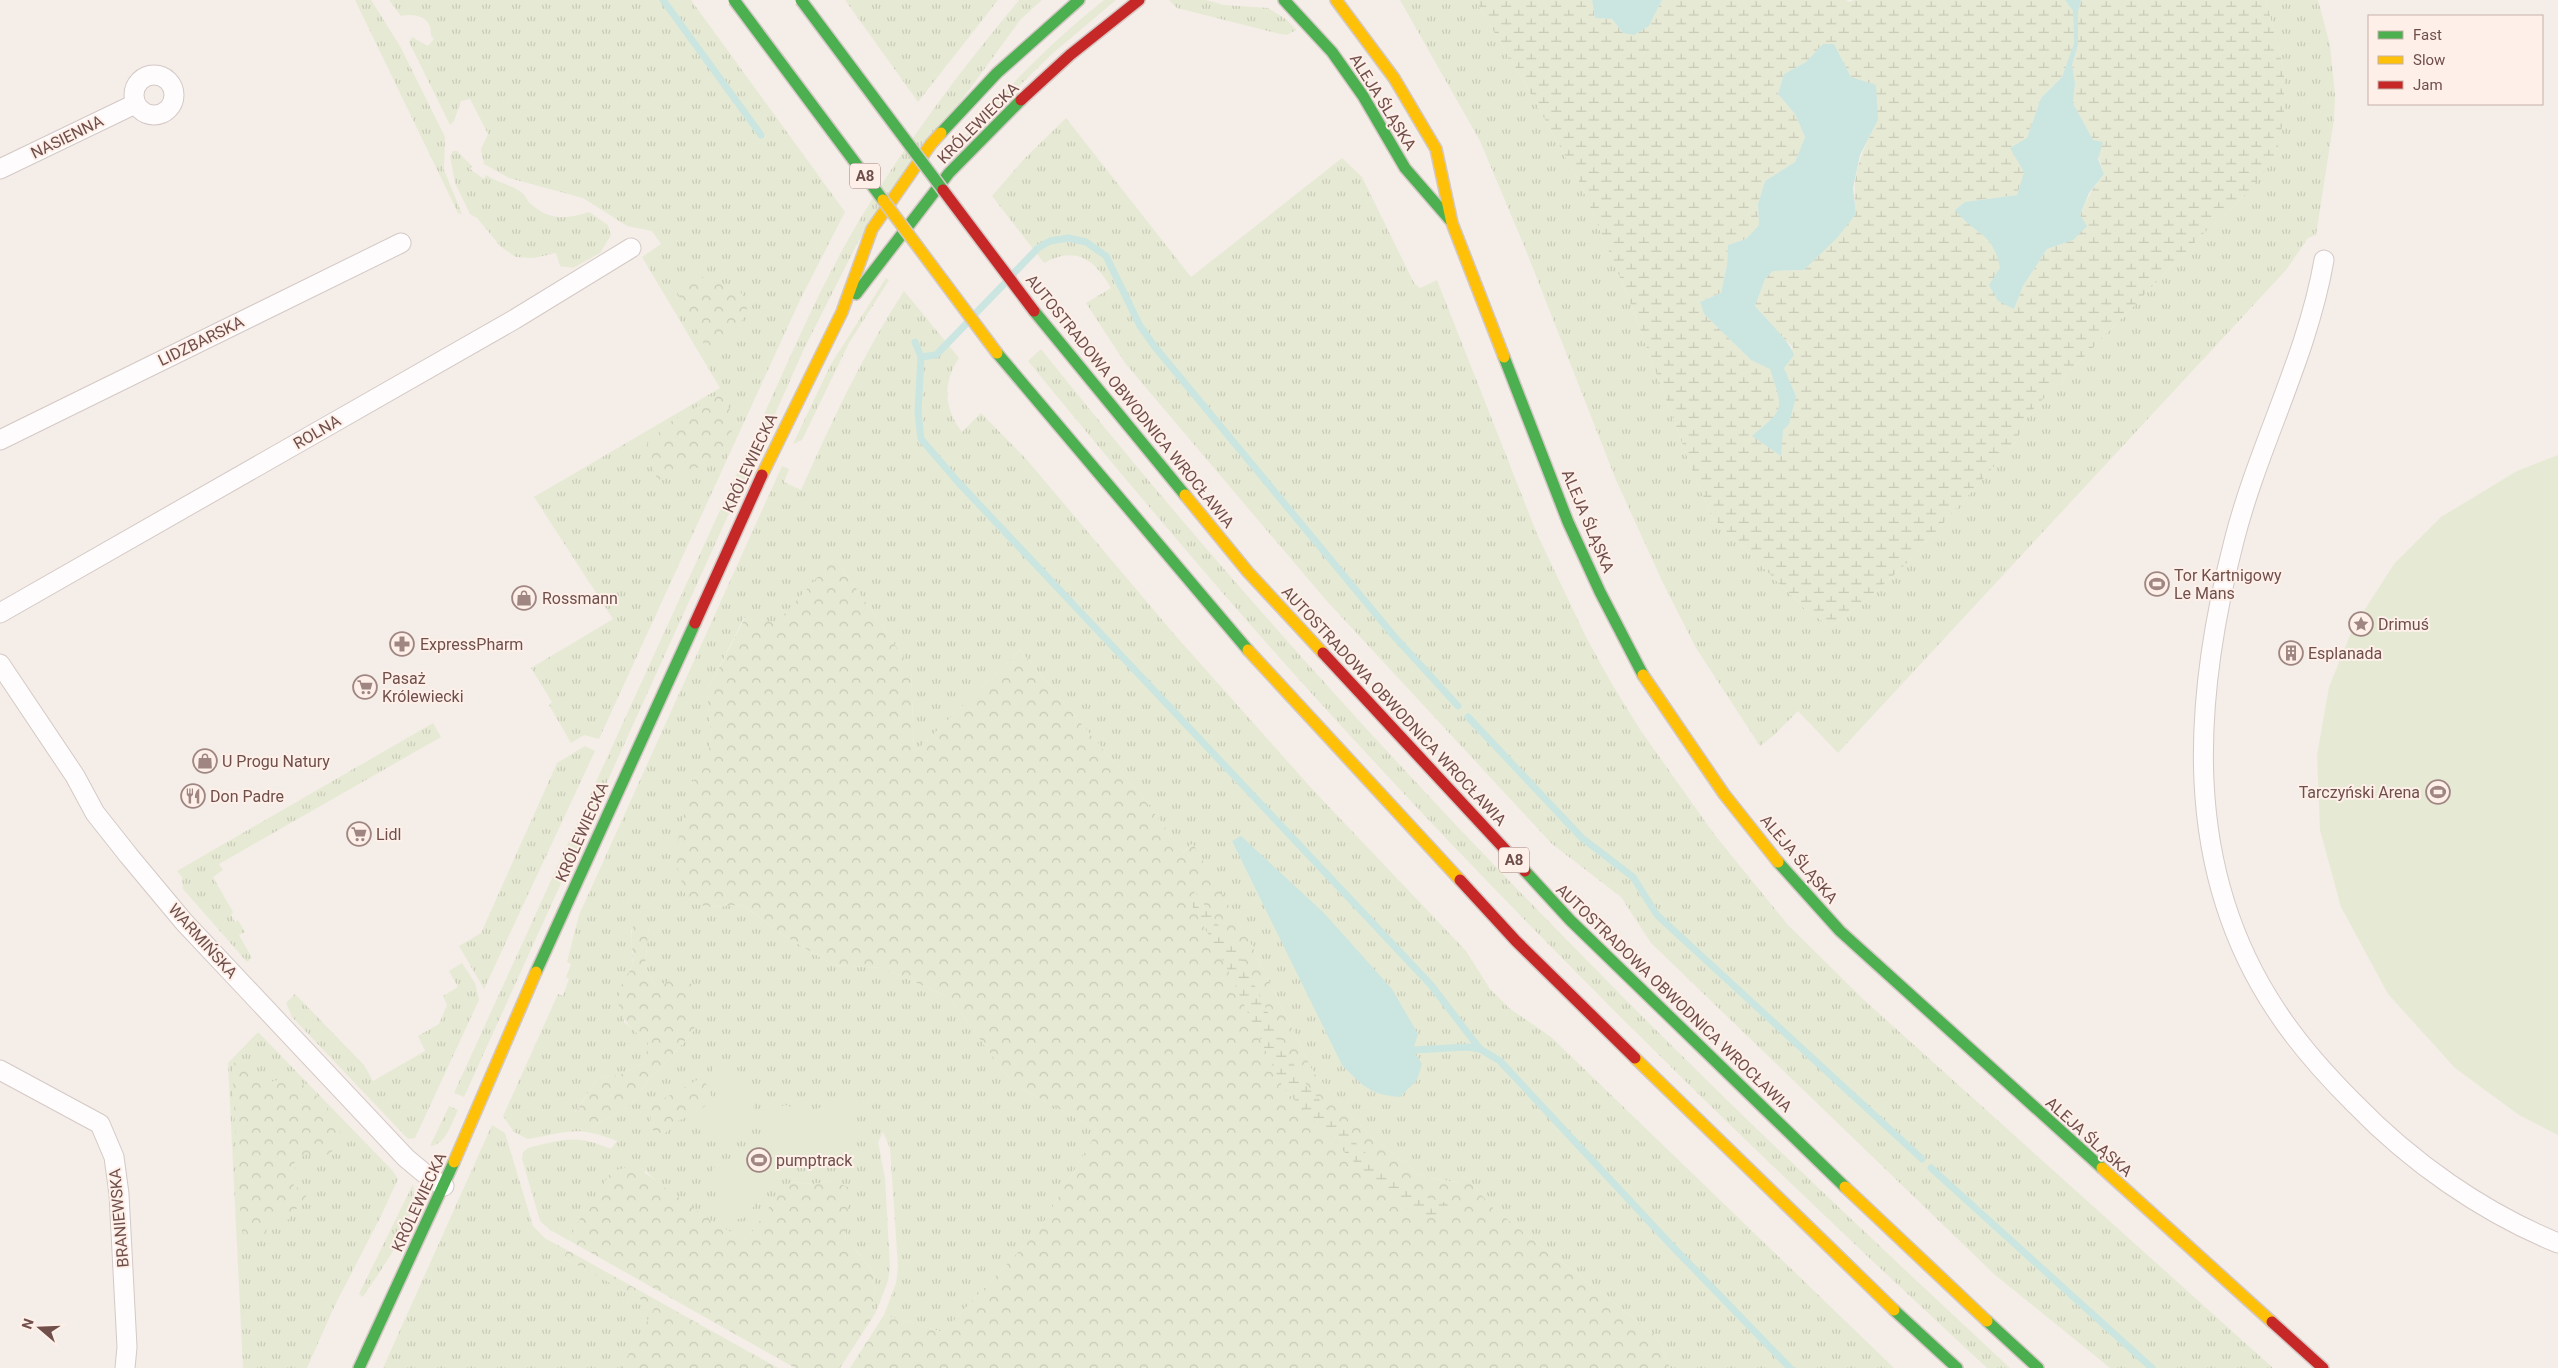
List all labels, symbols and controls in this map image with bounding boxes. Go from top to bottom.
legend [2368,15,2543,105]
text: Fast [2413,26,2442,44]
street label: ALEJA ŚLĄSKA [1346,50,1421,154]
text: Slow [2413,51,2445,69]
text: Jam [2413,76,2443,94]
street label: KRÓLEWIECKA [933,77,1023,168]
street label: NASIENNA [28,111,107,163]
road number: A8 [850,164,880,188]
street label: AUTOSTRADOWA OBWODNICA WROCŁAWIA [1022,270,1239,532]
street label: LIDZBARSKA [155,312,248,370]
street label: KRÓLEWIECKA [718,410,781,516]
street label: ROLNA [290,411,345,453]
street label: ALEJA ŚLĄSKA [1558,466,1619,576]
place label: Tor Kartnigowy Le Mans [2174,566,2282,603]
sports icon: Tor Kartnigowy Le Mans [2144,571,2170,597]
street label: AUTOSTRADOWA OBWODNICA WROCŁAWIA [1278,582,1511,830]
shop icon: Rossmann [511,585,537,611]
place label: Rossmann [542,589,618,608]
place icon: Drimuś [2348,611,2374,637]
place label: Drimuś [2378,615,2429,634]
pharmacy icon: ExpressPharm [389,631,415,657]
place label: ExpressPharm [420,635,523,654]
building icon: Esplanada [2278,640,2304,666]
place label: Esplanada [2308,644,2382,663]
place label: Pasaż Królewiecki [382,669,464,706]
supermarket icon: Pasaż Królewiecki [352,674,378,700]
shop icon: U Progu Natury [192,748,218,774]
place label: U Progu Natury [222,752,330,771]
street label: KRÓLEWIECKA [551,778,613,885]
sports icon: Tarczyński Arena [2425,779,2451,805]
restaurant icon: Don Padre [180,783,206,809]
place label: Tarczyński Arena [2299,783,2420,802]
place label: Don Padre [210,787,284,806]
street label: ALEJA ŚLĄSKA [1756,810,1843,908]
supermarket icon: Lidl [346,821,372,847]
place label: Lidl [376,825,401,844]
road number: A8 [1499,848,1529,872]
street label: AUTOSTRADOWA OBWODNICA WROCŁAWIA [1552,880,1796,1117]
street label: WARMIŃSKA [165,900,242,983]
street label: ALEJA ŚLĄSKA [2042,1092,2137,1181]
sports icon: pumptrack [746,1147,772,1173]
street label: KRÓLEWIECKA [387,1149,450,1255]
place label: pumptrack [776,1151,853,1170]
street label: BRANIEWSKA [105,1167,133,1268]
north arrow [15,1303,65,1353]
text: N [19,1316,37,1331]

